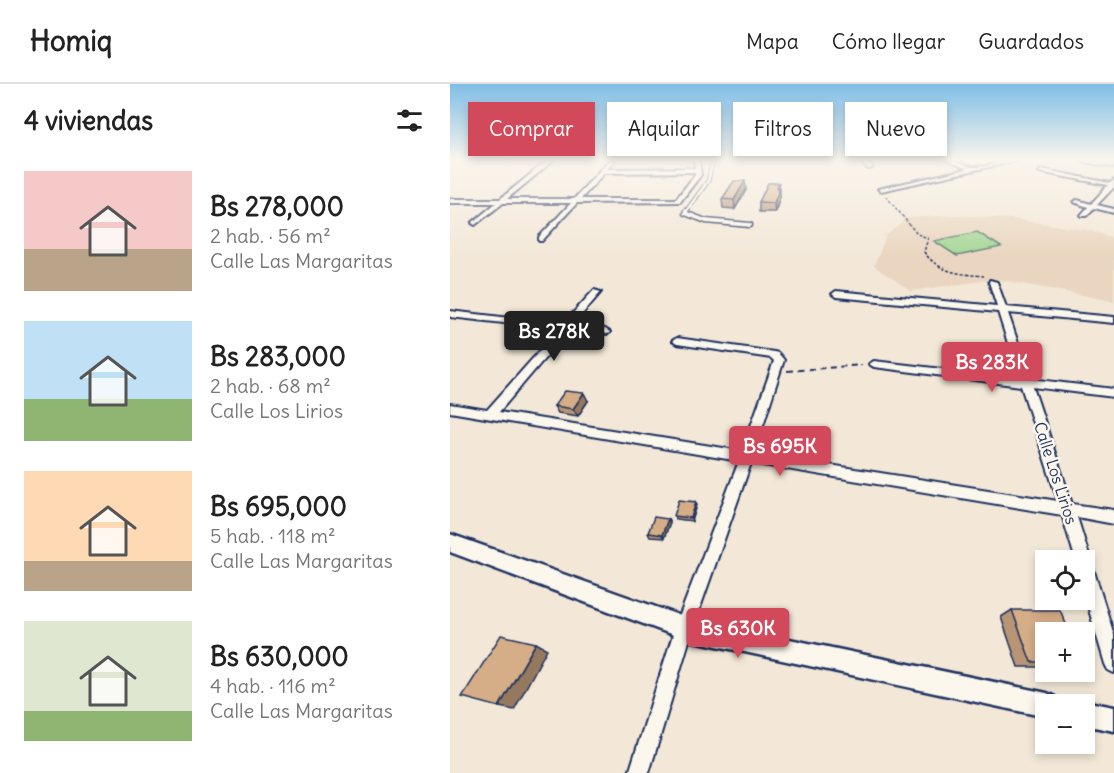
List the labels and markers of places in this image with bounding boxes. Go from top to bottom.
pin: Bs 278K [499,311,609,362]
pin: Bs 283K [937,342,1047,393]
pin: Bs 695K [725,426,835,477]
pin: Bs 630K [683,608,793,659]

